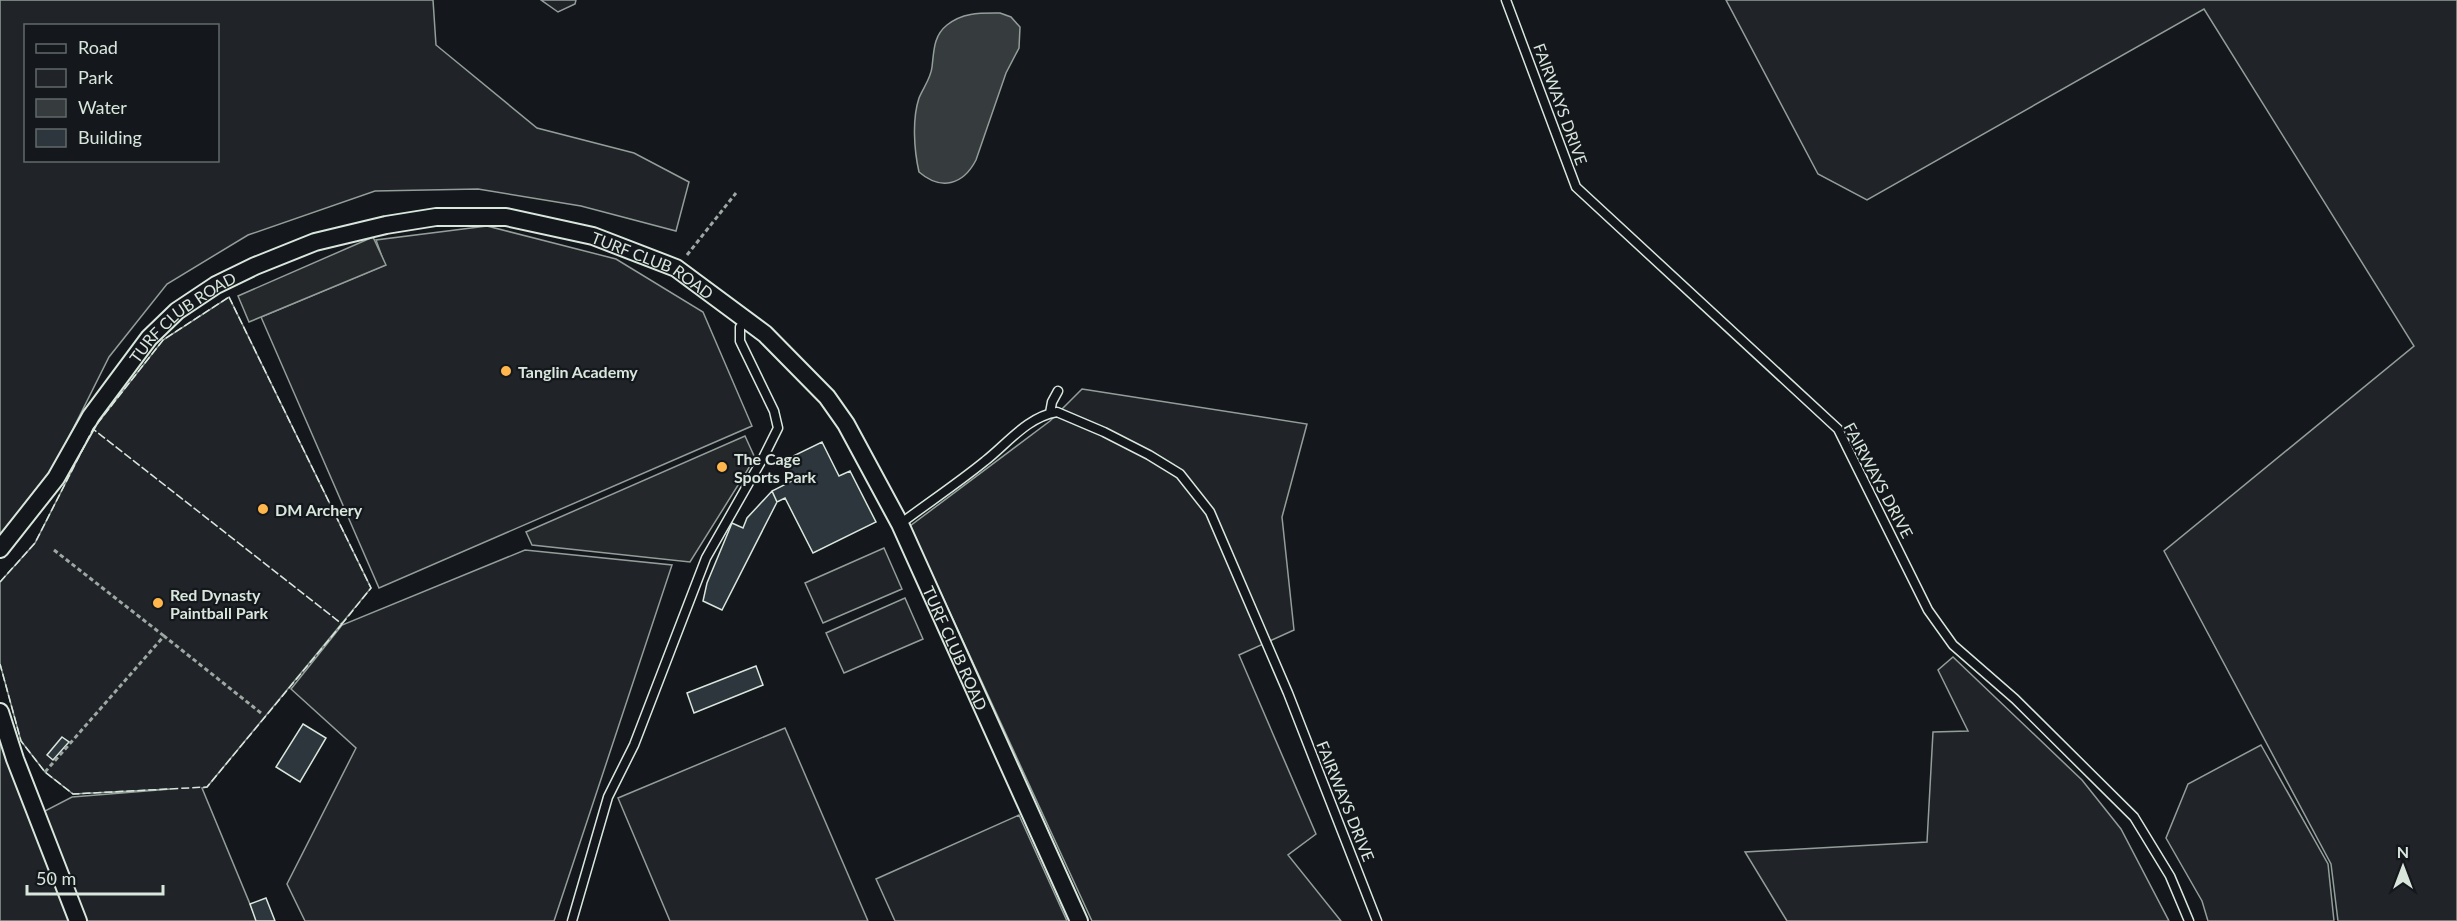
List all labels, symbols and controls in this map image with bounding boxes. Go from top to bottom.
legend [24,24,219,162]
text: Road [78,36,118,58]
street label: FAIRWAYS DRIVE [1530,41,1592,167]
text: Park [78,66,114,88]
text: Water [78,96,127,118]
text: Building [78,126,142,148]
street label: TURF CLUB ROAD [589,227,718,302]
street label: TURF CLUB ROAD [125,267,239,366]
place label: Tanglin Academy [518,362,638,381]
marker: Tanglin Academy [499,364,513,378]
street label: FAIRWAYS DRIVE [1841,419,1917,541]
place label: The Cage Sports Park [734,449,816,486]
marker: The Cage Sports Park [715,460,729,474]
place label: DM Archery [275,500,363,519]
marker: DM Archery [256,502,270,516]
street label: TURF CLUB ROAD [920,583,992,713]
place label: Red Dynasty Paintball Park [170,585,268,622]
marker: Red Dynasty Paintball Park [151,596,165,610]
street label: FAIRWAYS DRIVE [1313,738,1379,864]
north arrow [2373,837,2433,897]
text: N [2397,842,2409,861]
scale bar [27,858,164,896]
text: 50 m [36,867,76,889]

